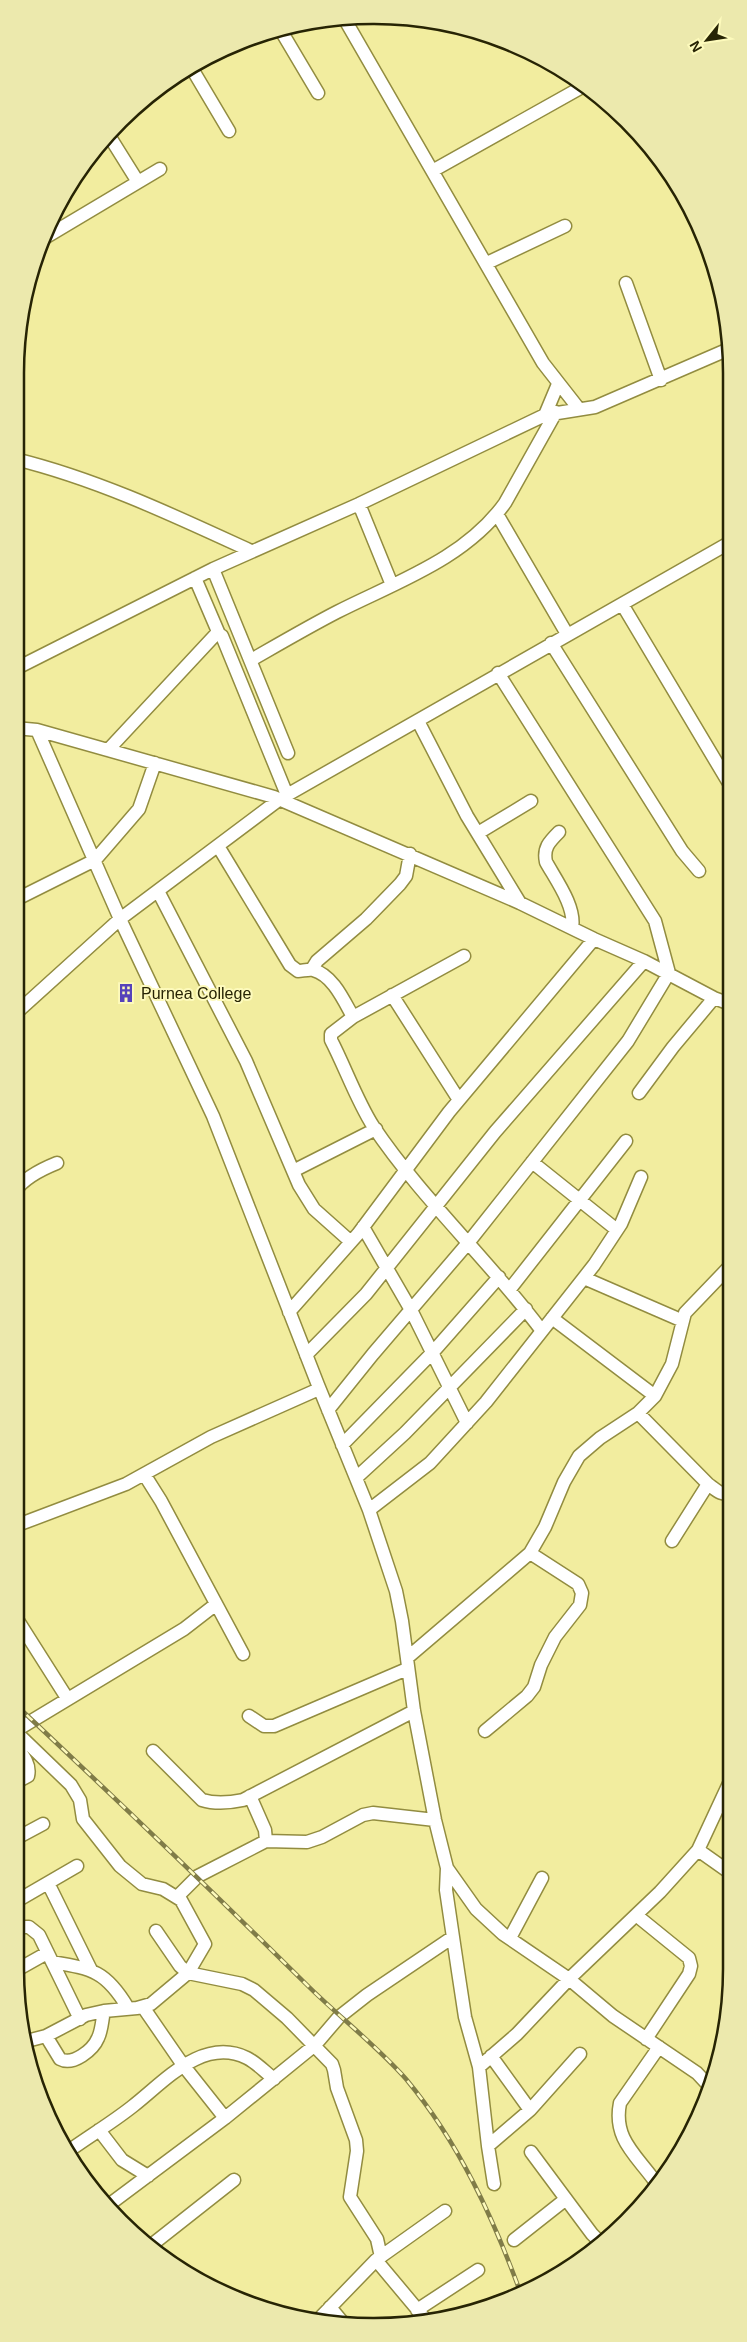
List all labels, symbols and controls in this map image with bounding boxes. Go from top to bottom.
north arrow [682,15,732,65]
text: N [686,38,705,55]
building icon: Purnea College [115,982,137,1004]
place label: Purnea College [141,985,251,1002]

